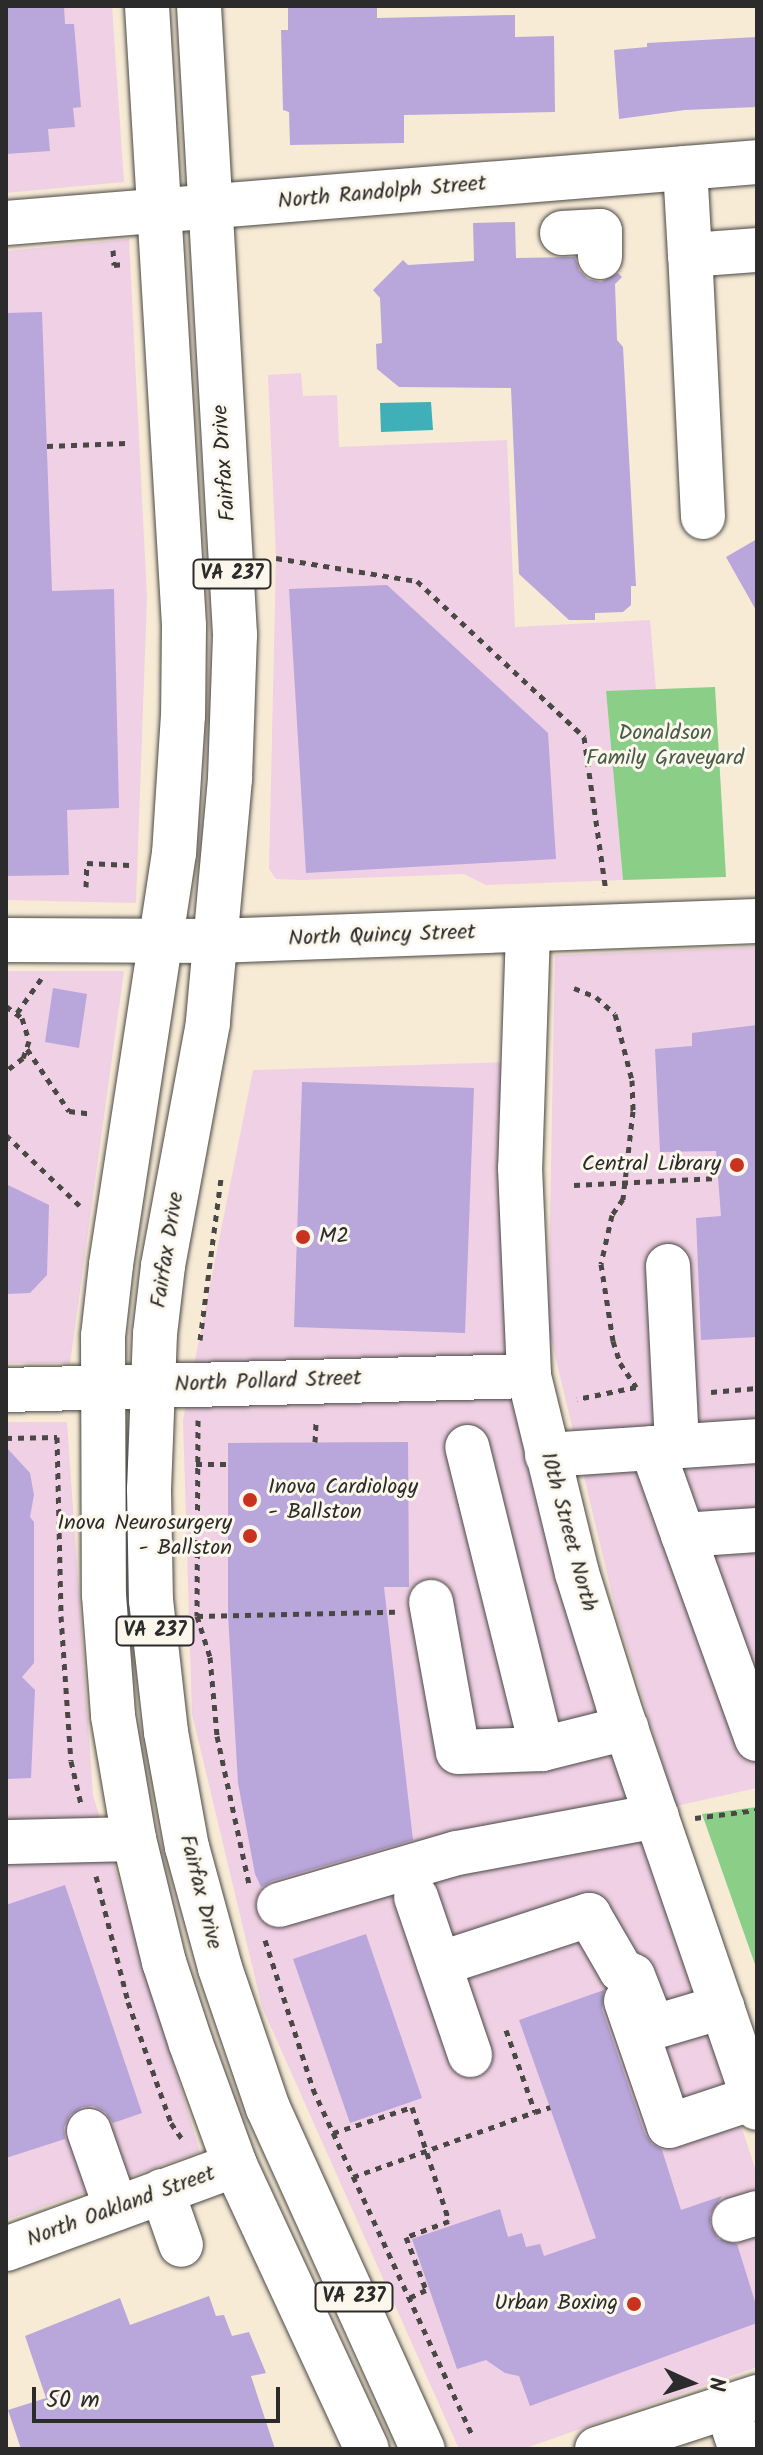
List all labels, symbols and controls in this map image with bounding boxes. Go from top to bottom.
street label: North Randolph Street [277,171,487,215]
street label: Fairfax Drive [208,404,242,522]
road number: VA 237 [192,558,272,590]
park label: Donaldson Family Graveyard [586,720,744,772]
street label: North Quincy Street [288,920,476,952]
place label: Central Library [582,1152,721,1178]
marker: Central Library [728,1156,746,1174]
street label: Fairfax Drive [146,1190,190,1310]
place label: M2 [319,1224,349,1250]
marker: M2 [294,1228,312,1246]
street label: North Pollard Street [174,1366,362,1398]
street label: 10th Street North [534,1449,602,1615]
place label: Inova Cardiology - Ballston [268,1474,418,1526]
marker: Inova Cardiology - Ballston [239,1489,261,1511]
place label: Inova Neurosurgery - Ballston [57,1510,232,1562]
marker: Inova Neurosurgery - Ballston [239,1525,261,1547]
road number: VA 237 [115,1615,195,1647]
street label: Fairfax Drive [173,1832,227,1952]
street label: North Oakland Street [23,2161,219,2253]
road number: VA 237 [314,2281,394,2313]
place label: Urban Boxing [494,2291,618,2317]
marker: Urban Boxing [625,2295,643,2313]
north arrow [651,2343,731,2423]
scale bar [36,2371,284,2421]
text: N [698,2376,733,2392]
text: 50 m [46,2381,100,2420]

